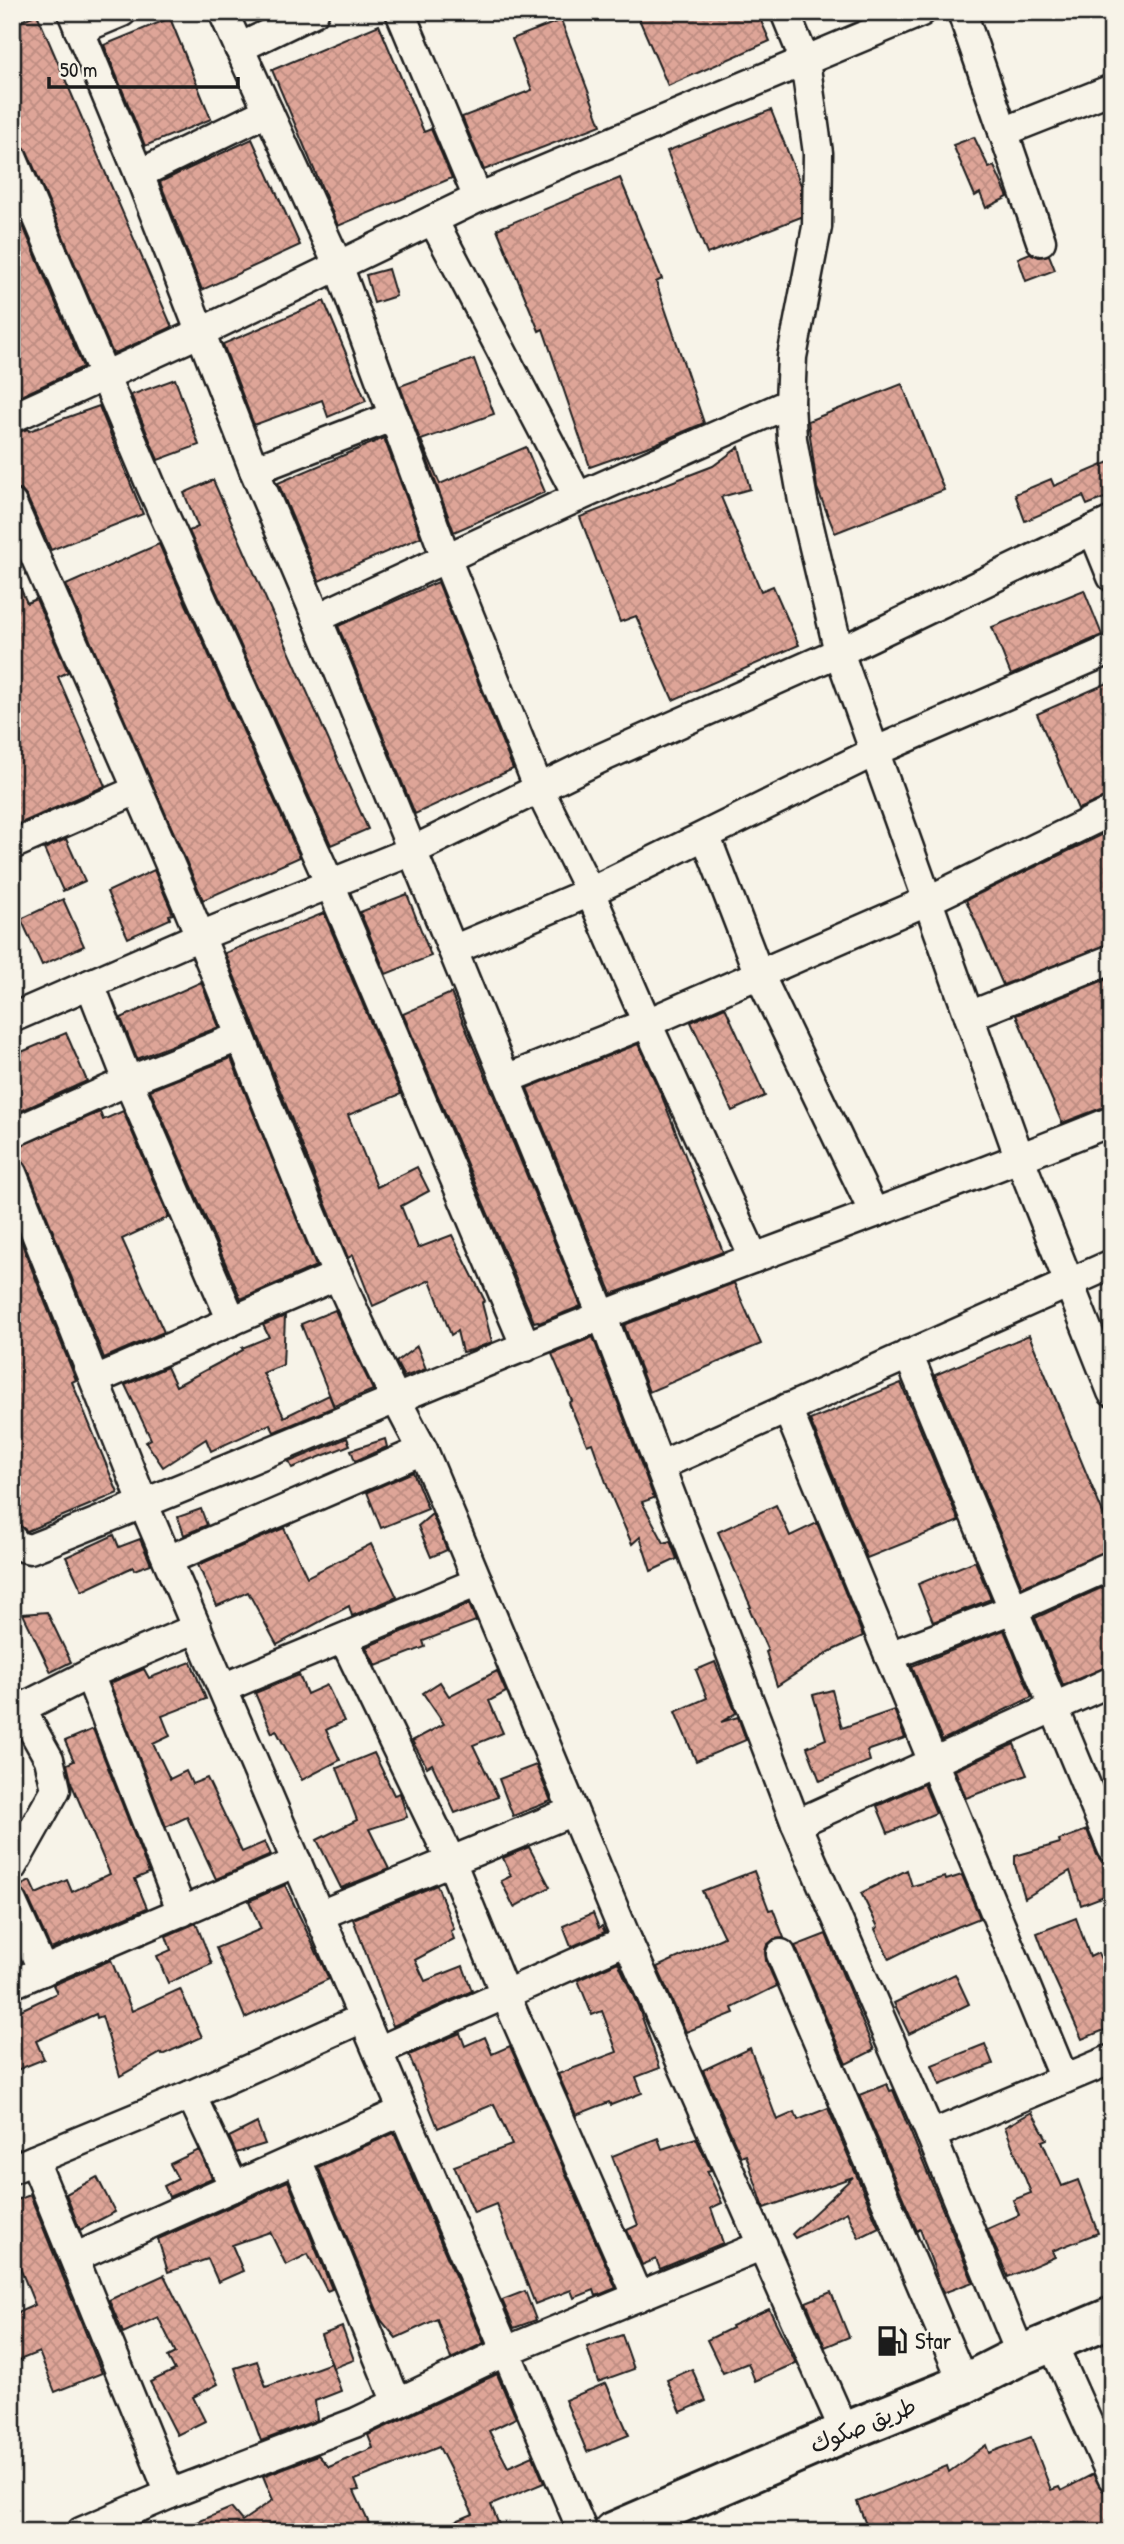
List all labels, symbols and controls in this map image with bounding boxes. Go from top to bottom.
scale bar [49,46,238,90]
text: 50 m [60,55,97,84]
fuel station icon: Star [875,2324,909,2358]
place label: Star [915,2325,951,2356]
street label: طريق صكوك [805,2389,921,2460]

